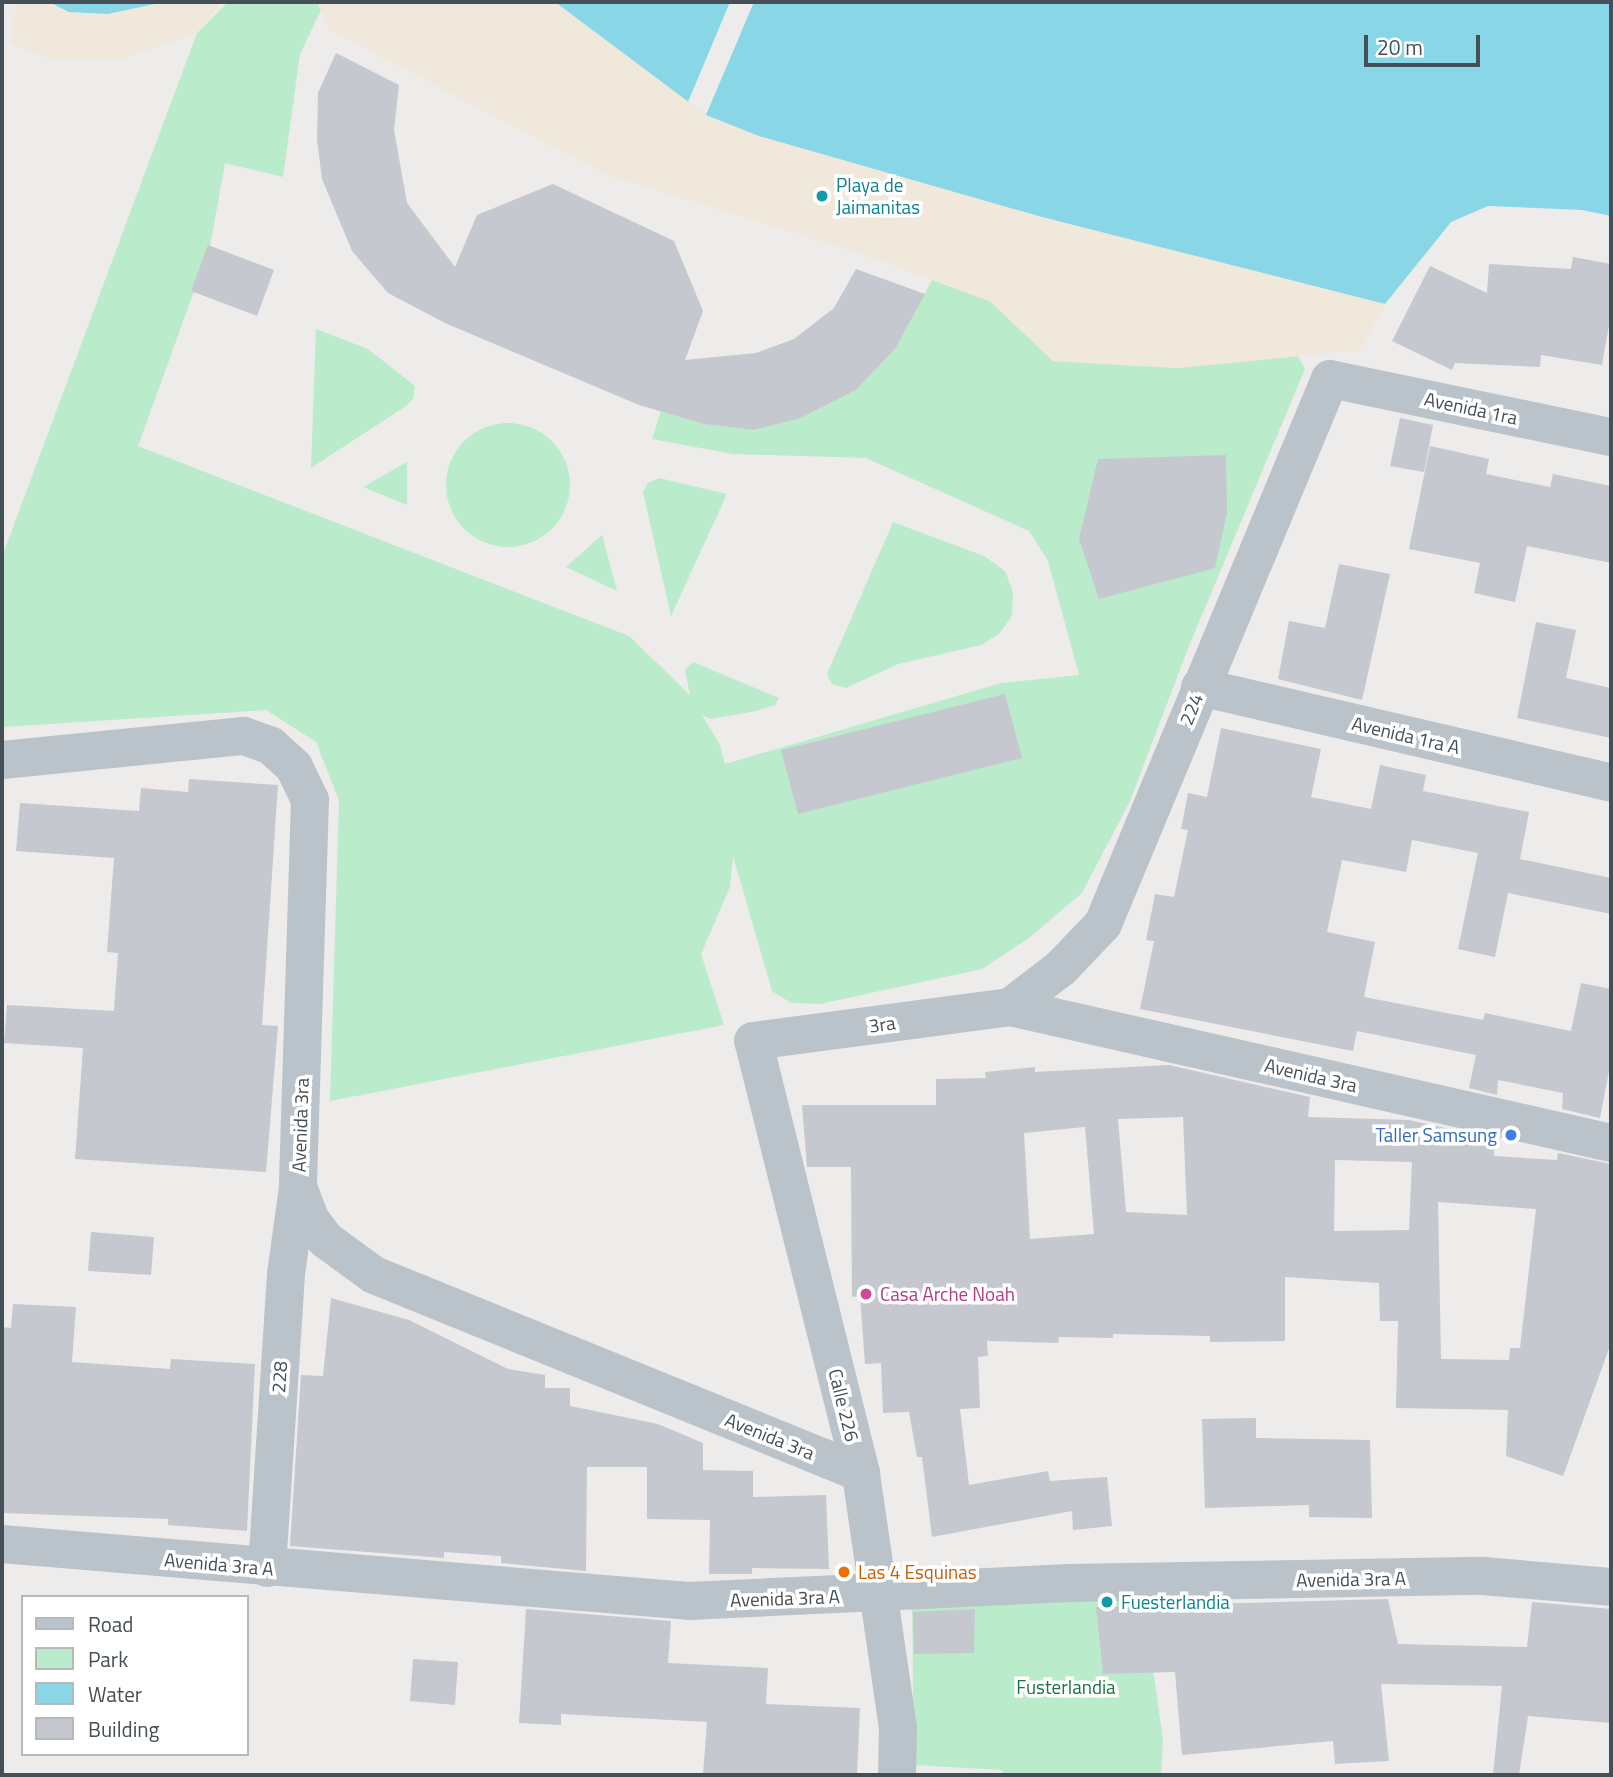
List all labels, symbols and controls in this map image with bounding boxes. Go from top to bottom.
scale bar [1368,21,1484,65]
text: 20 m [1377,31,1423,63]
place label: Playa de Jaimanitas [836,174,920,218]
marker: Playa de Jaimanitas [814,188,830,204]
street label: Avenida 1ra [1422,387,1520,429]
street label: 224 [1174,690,1208,728]
street label: Avenida 1ra A [1350,712,1462,758]
street label: 3ra [867,1011,897,1037]
street label: Avenida 3ra [1262,1053,1360,1097]
street label: Avenida 3ra [287,1077,313,1173]
place label: Taller Samsung [1375,1124,1497,1146]
marker: Taller Samsung [1503,1127,1519,1143]
place label: Casa Arche Noah [880,1283,1015,1305]
marker: Casa Arche Noah [858,1286,874,1302]
street label: 228 [267,1360,291,1394]
street label: Calle 226 [824,1366,864,1444]
street label: Avenida 3ra [722,1408,818,1464]
street label: Avenida 3ra A [163,1548,275,1580]
place label: Las 4 Esquinas [858,1561,977,1583]
marker: Las 4 Esquinas [836,1564,852,1580]
street label: Avenida 3ra A [1296,1567,1406,1591]
street label: Avenida 3ra A [730,1585,840,1611]
place label: Fuesterlandia [1121,1591,1230,1613]
marker: Fuesterlandia [1099,1594,1115,1610]
legend [21,1595,248,1756]
text: Road [88,1608,133,1640]
text: Park [88,1643,128,1675]
park label: Fusterlandia [1016,1676,1116,1698]
text: Water [88,1678,142,1710]
text: Building [88,1713,159,1745]

